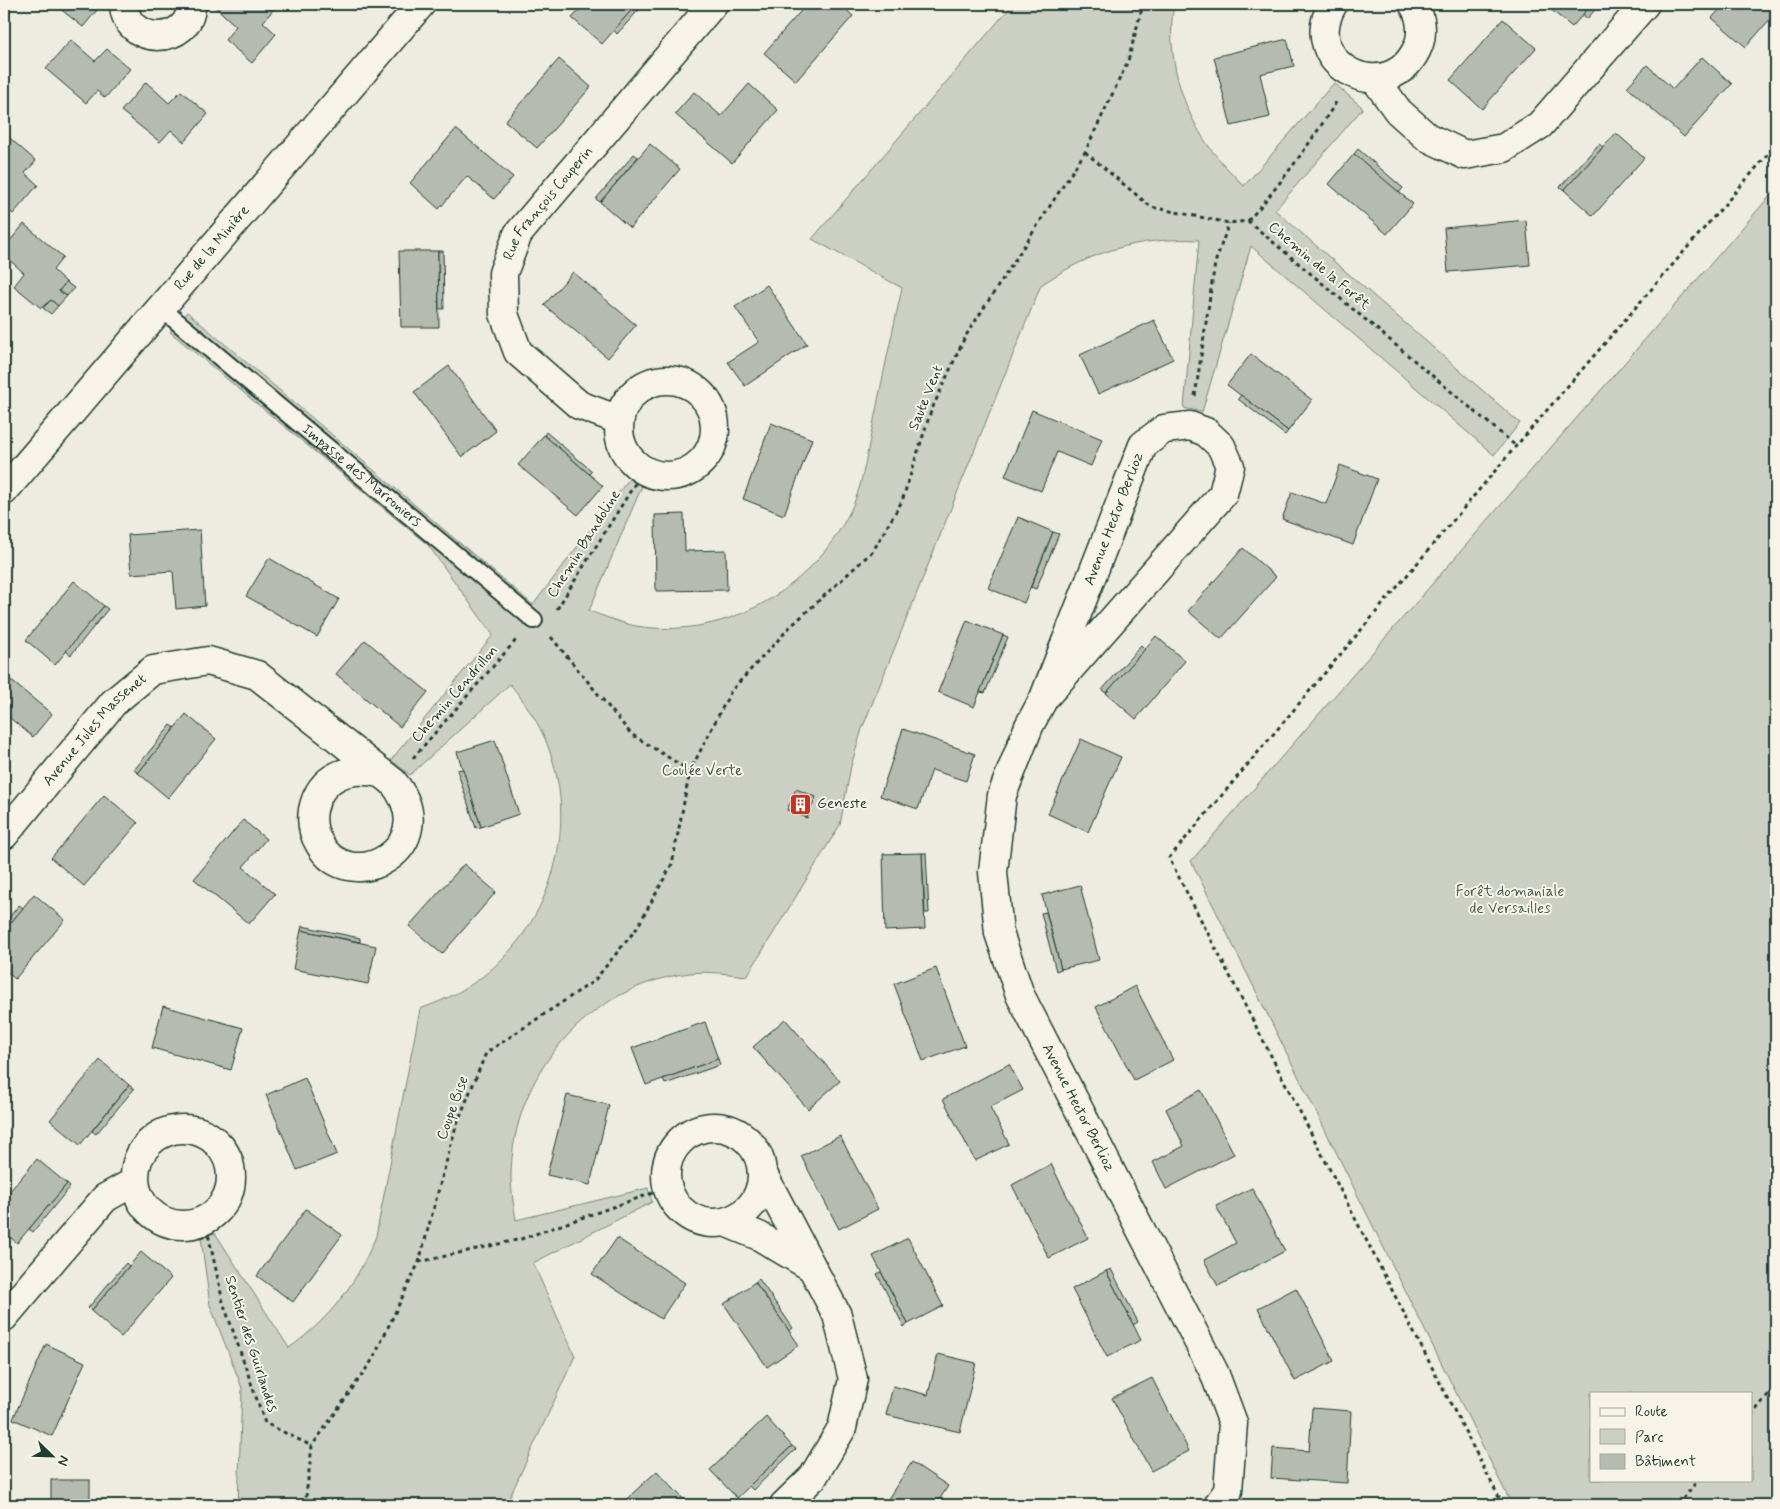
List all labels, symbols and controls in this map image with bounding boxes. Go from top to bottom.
street label: Rue François Couperin [499,142,598,263]
street label: Rue de la Minière [170,201,254,295]
street label: Chemin de la Forêt [1264,217,1374,315]
street label: Saute Vent [904,362,948,434]
street label: Impasse des Marroniers [297,420,426,532]
street label: Avenue Hector Berlioz [1079,450,1149,588]
street label: Chemin Bandoline [543,486,625,602]
street label: Chemin Cendrillon [407,641,503,747]
street label: Avenue Jules Massenet [38,669,151,791]
park label: Coulée Verte [662,761,742,781]
building icon: Geneste [789,792,813,816]
place label: Geneste [817,794,867,814]
park label: Forêt domaniale de Versailles [1456,882,1565,919]
street label: Avenue Hector Berlioz [1037,1040,1119,1175]
street label: Coupe Bise [432,1073,474,1143]
street label: Sentier des Guirlandes [220,1273,283,1415]
legend [1590,1392,1752,1482]
text: Route [1635,1402,1668,1422]
text: Parc [1635,1428,1663,1448]
north arrow [28,1432,78,1482]
text: Bâtiment [1635,1452,1696,1472]
text: N [53,1453,73,1468]

